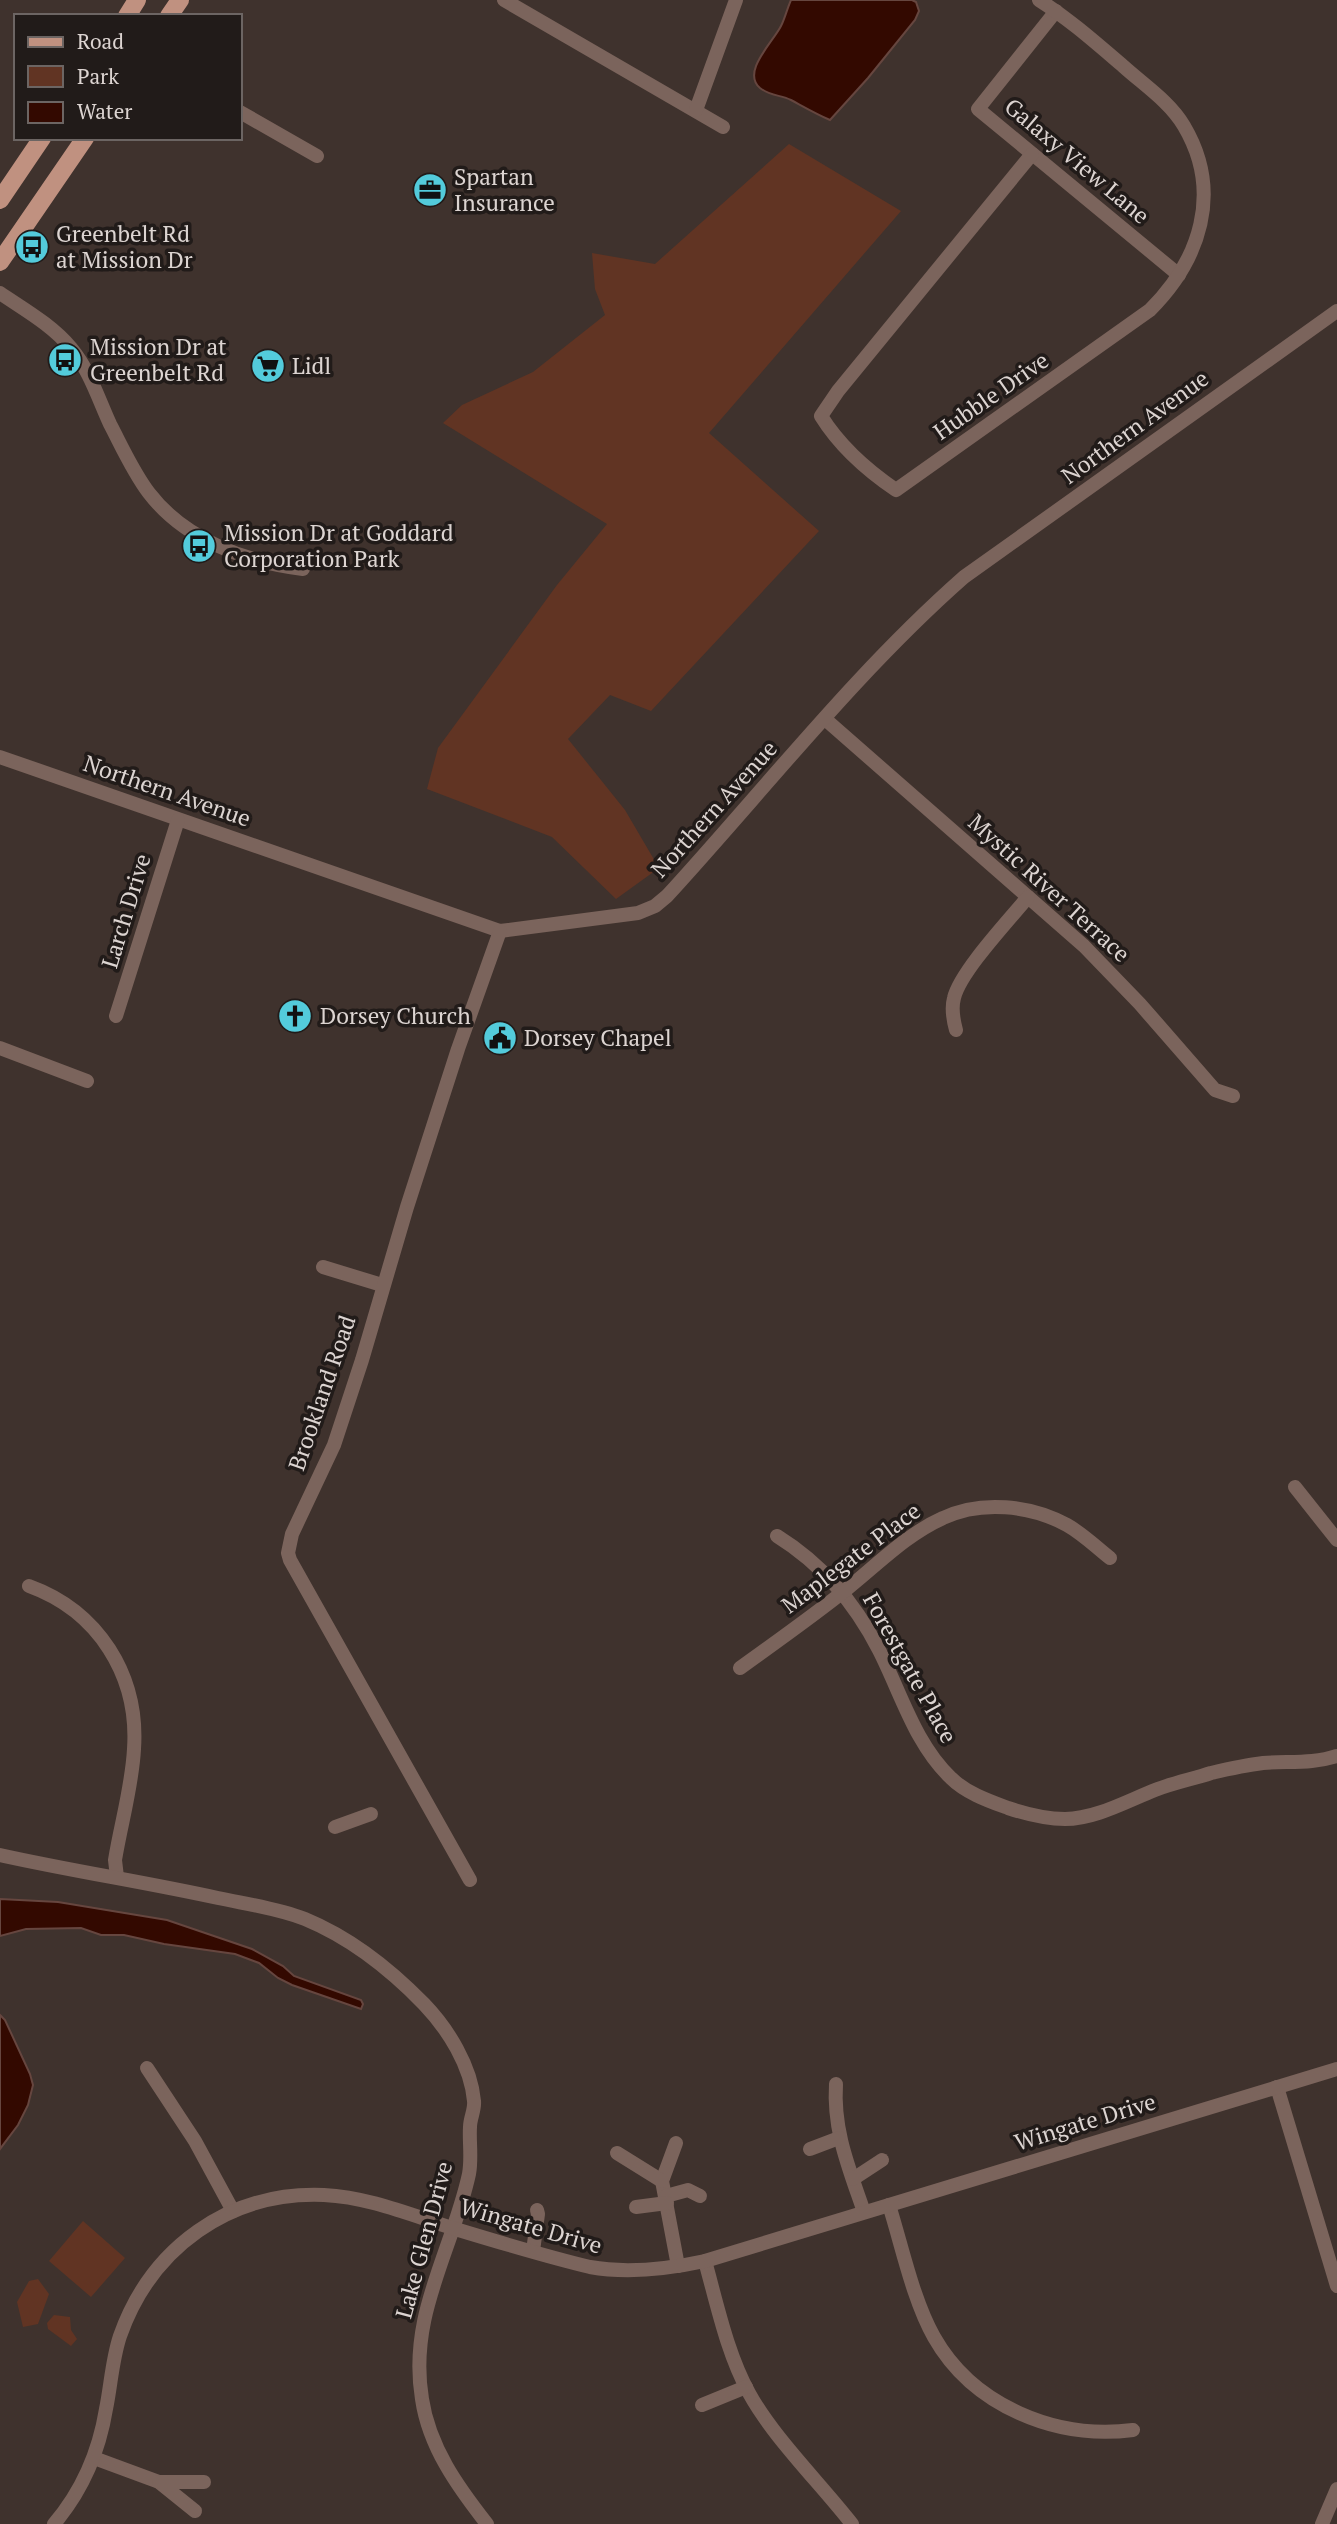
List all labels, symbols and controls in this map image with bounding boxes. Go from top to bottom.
legend [14,14,242,140]
text: Road [77,27,124,55]
text: Park [77,62,119,90]
street label: Galaxy View Lane [998,91,1156,230]
text: Water [77,97,132,125]
place label: Spartan Insurance [454,161,555,218]
office icon: Spartan Insurance [411,171,449,209]
place label: Greenbelt Rd at Mission Dr [56,218,193,275]
bus stop icon: Greenbelt Rd at Mission Dr [13,228,51,266]
place label: Mission Dr at Greenbelt Rd [90,331,227,388]
bus stop icon: Mission Dr at Greenbelt Rd [46,341,84,379]
street label: Hubble Drive [927,344,1054,447]
supermarket icon: Lidl [249,347,287,385]
place label: Lidl [292,350,331,381]
street label: Northern Avenue [1055,363,1215,491]
place label: Mission Dr at Goddard Corporation Park [224,517,454,574]
bus stop icon: Mission Dr at Goddard Corporation Park [180,527,218,565]
street label: Northern Avenue [644,733,784,884]
street label: Northern Avenue [79,747,255,834]
street label: Mystic River Terrace [962,807,1137,969]
street label: Larch Drive [93,850,158,972]
church icon: Dorsey Church [276,997,314,1035]
place label: Dorsey Church [320,1000,471,1031]
public building icon: Dorsey Chapel [481,1019,519,1057]
place label: Dorsey Chapel [524,1022,672,1053]
street label: Brookland Road [280,1311,363,1475]
street label: Maplegate Place [775,1495,927,1620]
street label: Forestgate Place [856,1587,965,1749]
street label: Wingate Drive [1010,2085,1159,2158]
street label: Lake Glen Drive [388,2158,459,2322]
street label: Wingate Drive [457,2190,606,2261]

